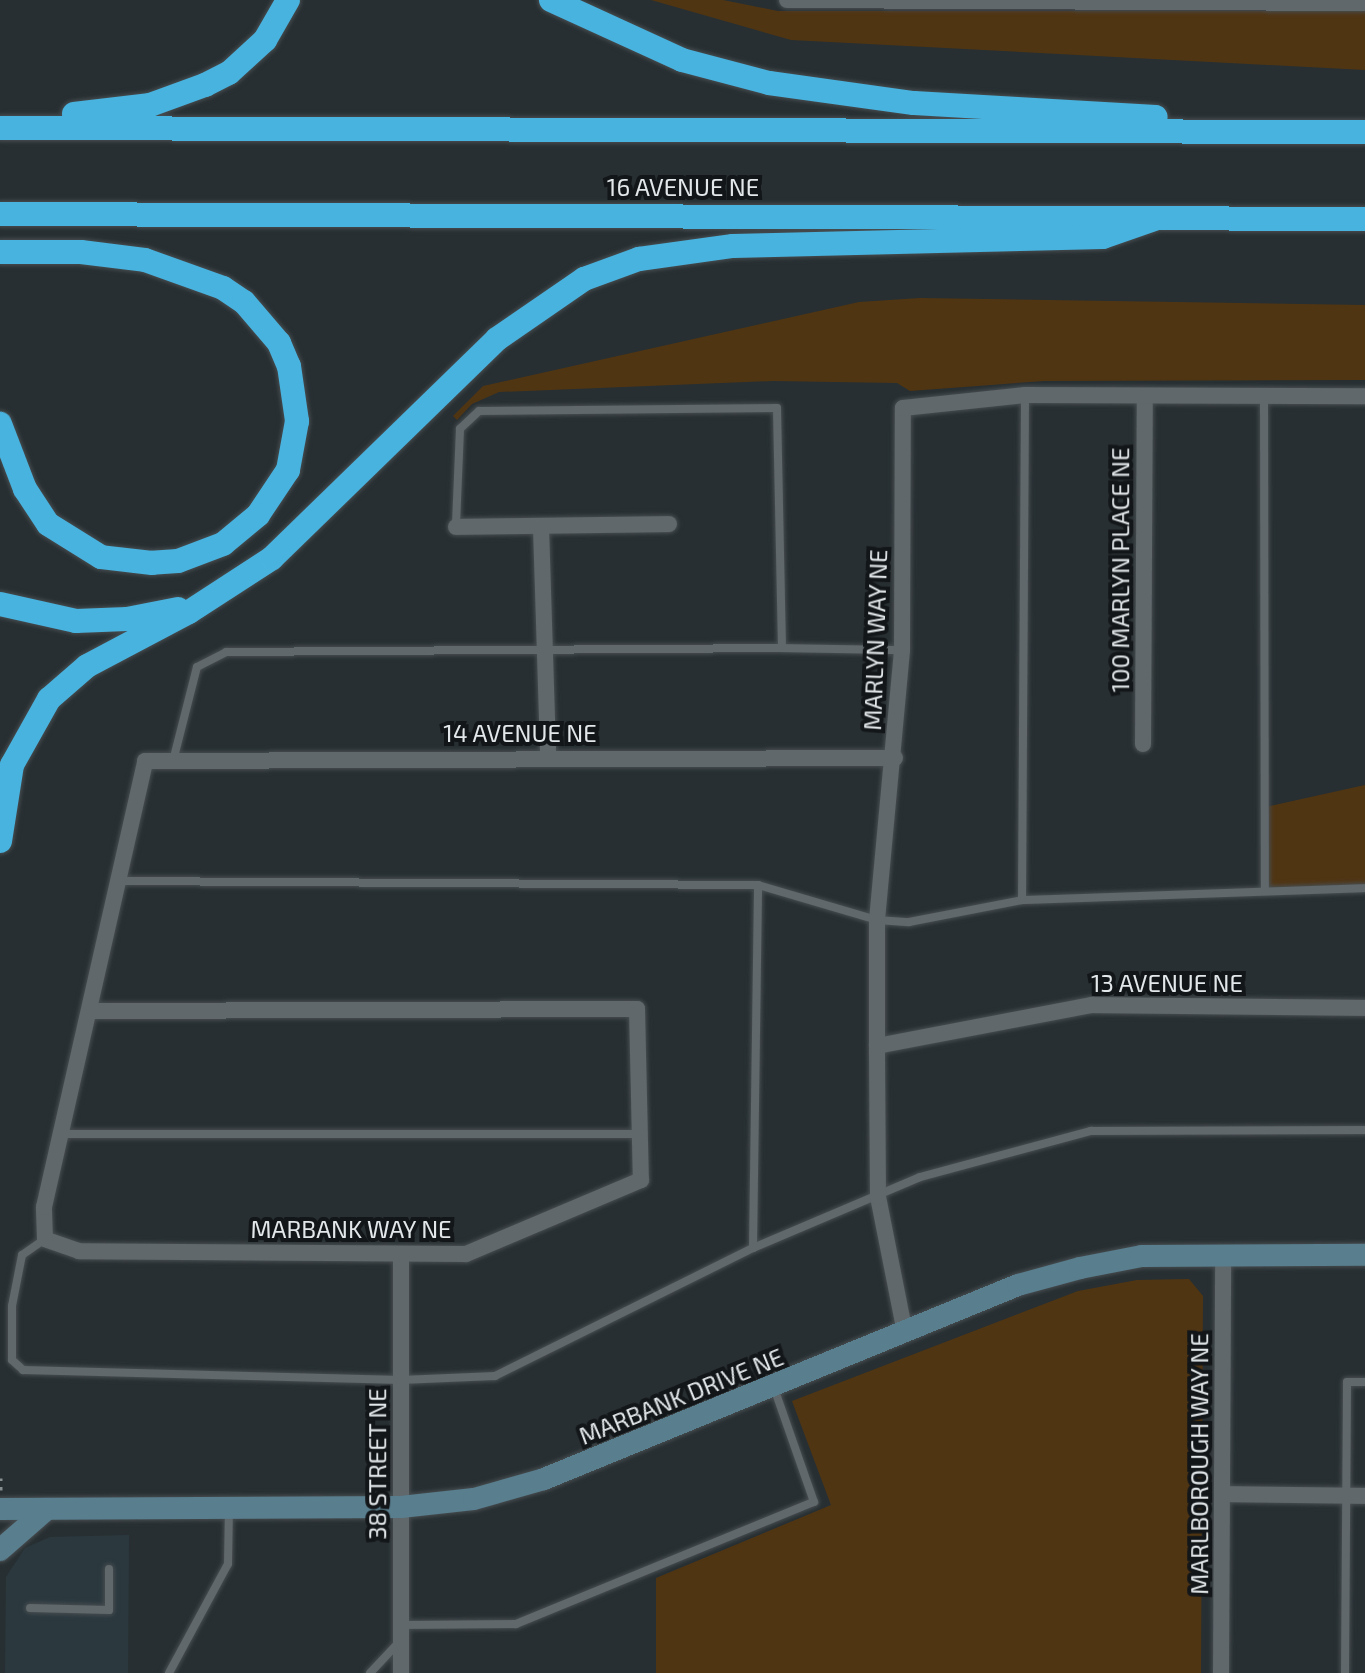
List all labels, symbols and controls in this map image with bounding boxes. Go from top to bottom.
street label: 16 AVENUE NE [607,173,759,201]
street label: 100 MARLYN PLACE NE [1106,448,1134,692]
street label: MARLYN WAY NE [857,549,893,731]
street label: 14 AVENUE NE [443,719,597,747]
street label: 13 AVENUE NE [1091,969,1243,997]
street label: MARBANK WAY NE [250,1215,452,1243]
street label: MARLBOROUGH WAY NE [1185,1333,1213,1595]
street label: MARBANK DRIVE NE [575,1342,787,1450]
street label: 38 STREET NE [363,1388,391,1540]

